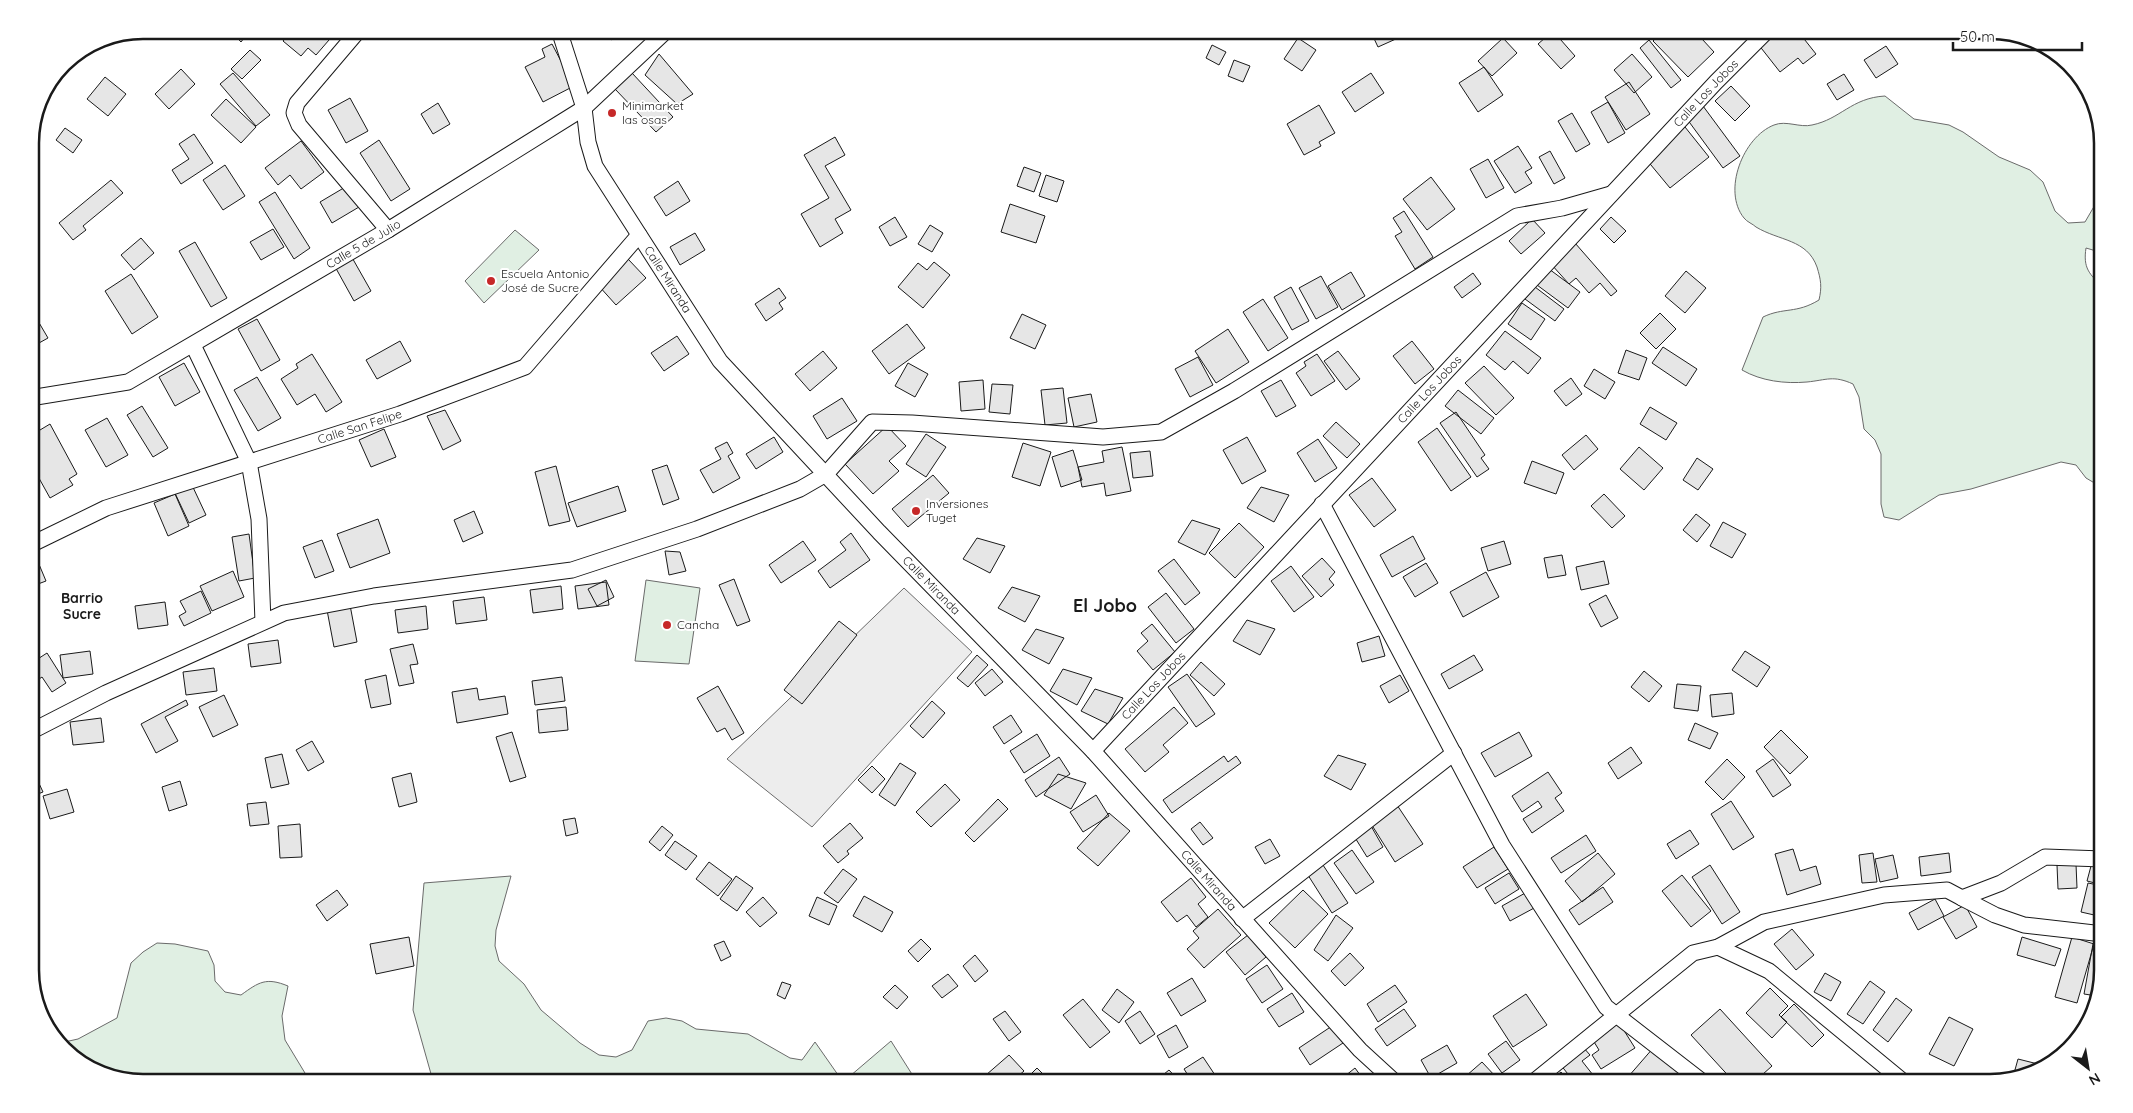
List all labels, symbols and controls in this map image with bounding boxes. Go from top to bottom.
scale bar [1953,20,2082,52]
text: 50 m [1960,27,1995,46]
street label: Calle Los Jobos [1670,56,1741,130]
place label: Minimarket las osas [622,98,684,127]
marker: Minimarket las osas [606,107,618,119]
street label: Calle 5 de Julio [323,216,403,272]
street label: Calle Miranda [641,243,695,315]
place label: Escuela Antonio José de Sucre [501,266,589,295]
marker: Escuela Antonio José de Sucre [485,275,497,287]
street label: Calle Los Jobos [1394,352,1465,426]
street label: Calle San Felipe [316,406,404,447]
place label: Inversiones Tuget [926,496,989,525]
marker: Inversiones Tuget [910,505,922,517]
street label: Calle Miranda [900,553,964,618]
district label: Barrio Sucre [61,589,103,623]
district label: El Jobo [1073,594,1137,617]
place label: Cancha [677,617,719,632]
marker: Cancha [661,619,673,631]
street label: Calle Los Jobos [1118,648,1189,723]
street label: Calle Miranda [1178,847,1240,914]
north arrow [2063,1043,2113,1093]
text: N [2086,1069,2104,1090]

